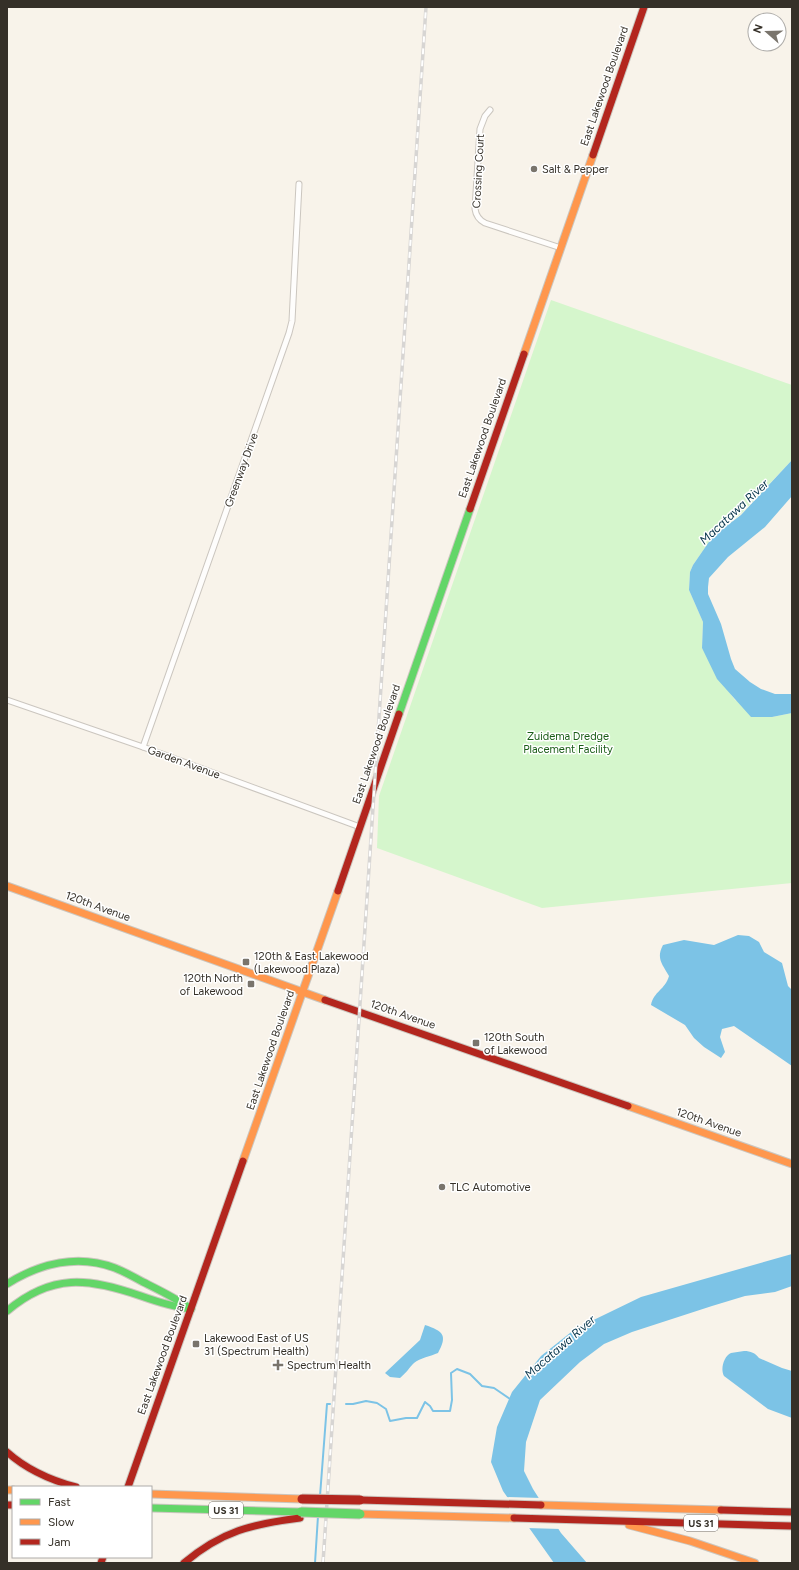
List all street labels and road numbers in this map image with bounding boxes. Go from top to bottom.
street label: East Lakewood Boulevard [578,25,631,148]
street label: Crossing Court [470,134,487,209]
street label: East Lakewood Boulevard [456,377,509,500]
street label: Greenway Drive [222,431,261,509]
street label: East Lakewood Boulevard [350,683,403,806]
street label: Garden Avenue [146,743,222,782]
street label: 120th Avenue [64,889,132,924]
street label: East Lakewood Boulevard [244,989,297,1112]
street label: 120th Avenue [369,997,437,1032]
street label: 120th Avenue [675,1105,743,1140]
street label: East Lakewood Boulevard [135,1294,190,1417]
road number: US 31 [209,1502,243,1518]
road number: US 31 [684,1515,718,1531]

